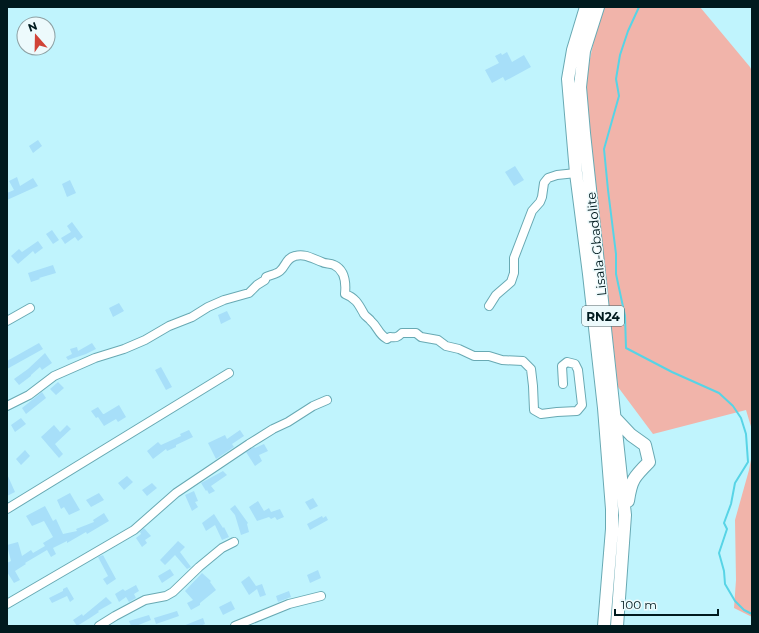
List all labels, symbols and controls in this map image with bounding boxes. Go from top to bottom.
north arrow [16,16,56,56]
text: N [26,19,39,35]
street label: Lisala-Gbadolite [583,191,609,297]
road number: RN24 [582,306,624,326]
scale bar [615,591,718,617]
text: 100 m [621,597,657,612]

